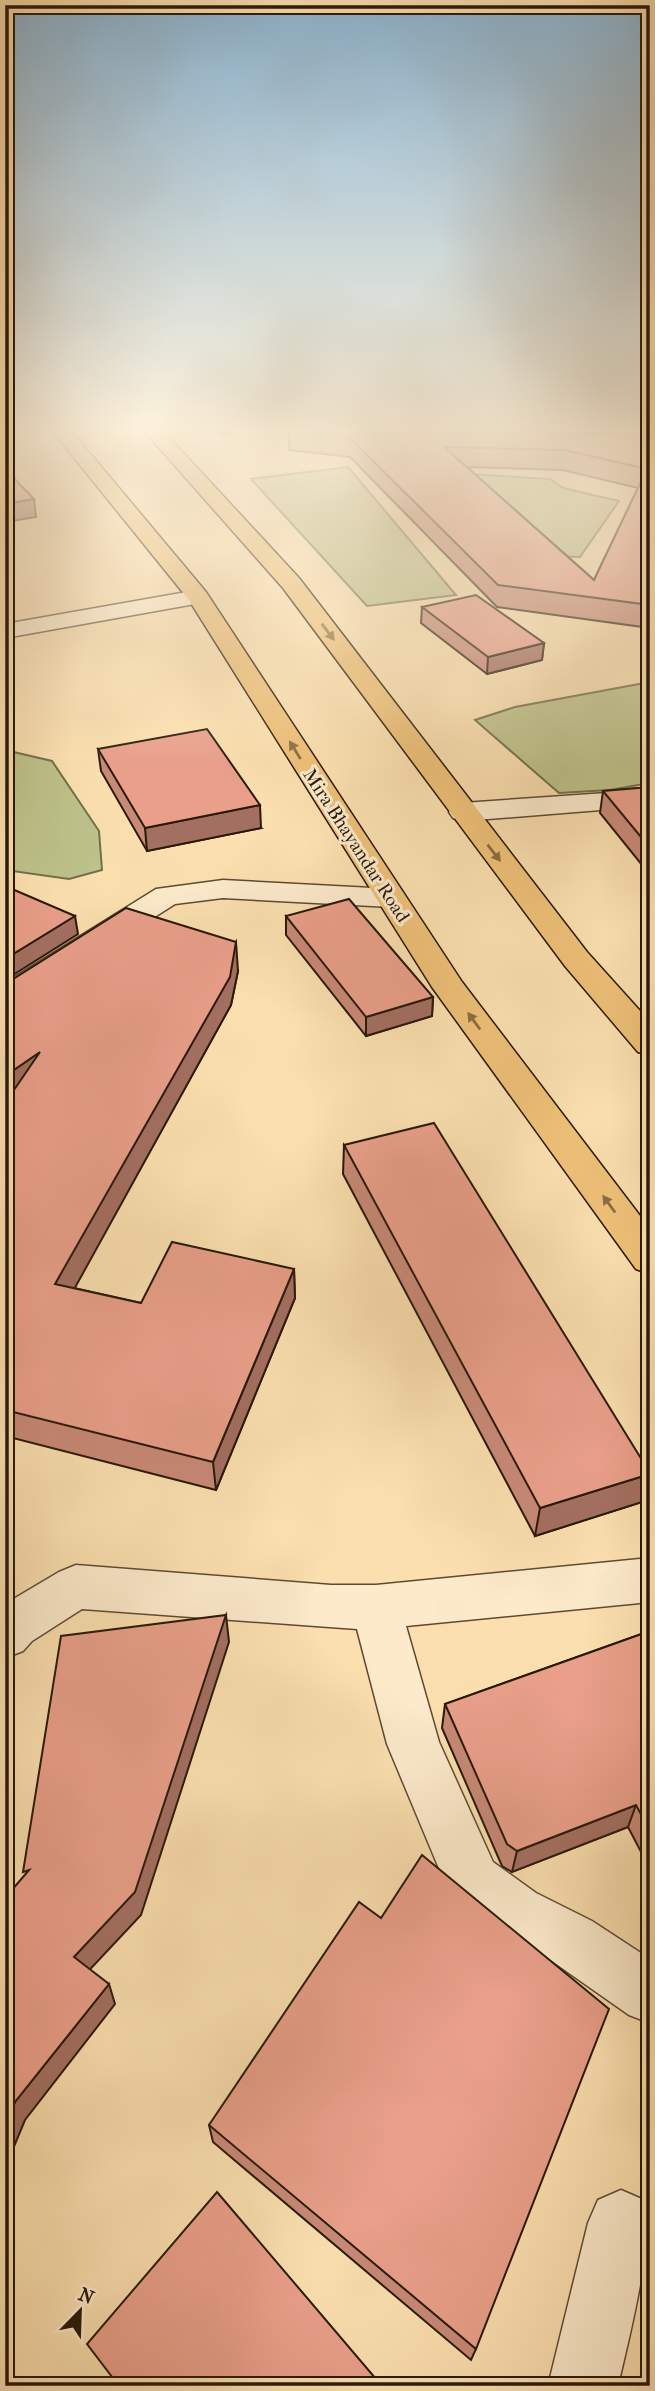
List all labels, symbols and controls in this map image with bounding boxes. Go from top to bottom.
one-way arrow [321,623,335,641]
one-way arrow [288,740,301,759]
street label: Mira Bhayandar Road [298,765,414,927]
one-way arrow [487,843,502,861]
one-way arrow [468,1012,482,1030]
one-way arrow [603,1195,617,1213]
north arrow [46,2276,116,2346]
text: N [75,2283,98,2309]

